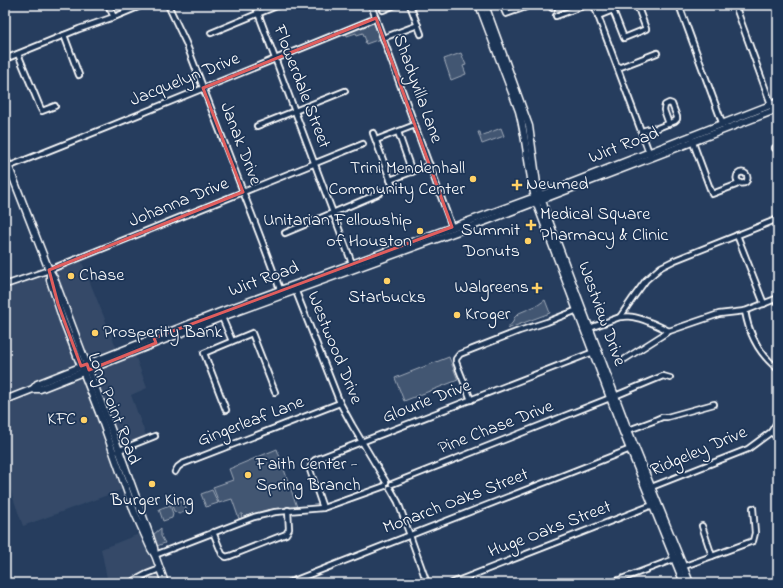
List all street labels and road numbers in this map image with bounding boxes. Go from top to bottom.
street label: Flowerdale Street [265,21,336,152]
street label: Shadyvilla Lane [385,31,449,148]
street label: Jacquelyn Drive [126,46,245,114]
street label: Janak Drive [212,99,268,190]
street label: Wirt Road [585,121,663,171]
street label: Johanna Drive [125,171,234,235]
street label: Wirt Road [225,255,303,305]
street label: Westview Drive [570,258,632,371]
street label: Westwood Drive [300,288,369,409]
street label: Long Point Road [79,349,146,469]
street label: Glourie Drive [379,373,476,431]
street label: Gingerleaf Lane [194,389,309,455]
street label: Pine Chase Drive [435,394,558,462]
street label: Ridgeley Drive [647,420,753,485]
street label: Monarch Oaks Street [379,462,533,542]
street label: Huge Oaks Street [485,495,616,566]

